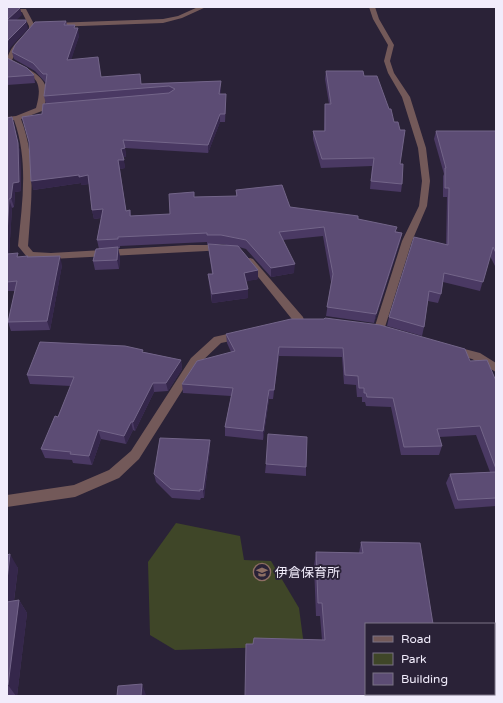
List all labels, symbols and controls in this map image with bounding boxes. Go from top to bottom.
school or university icon: 伊倉保育所 [252,562,272,582]
place label: 伊倉保育所 [275,565,340,581]
legend [365,623,495,695]
text: Road [401,632,431,646]
text: Park [401,652,427,666]
text: Building [401,672,448,686]

